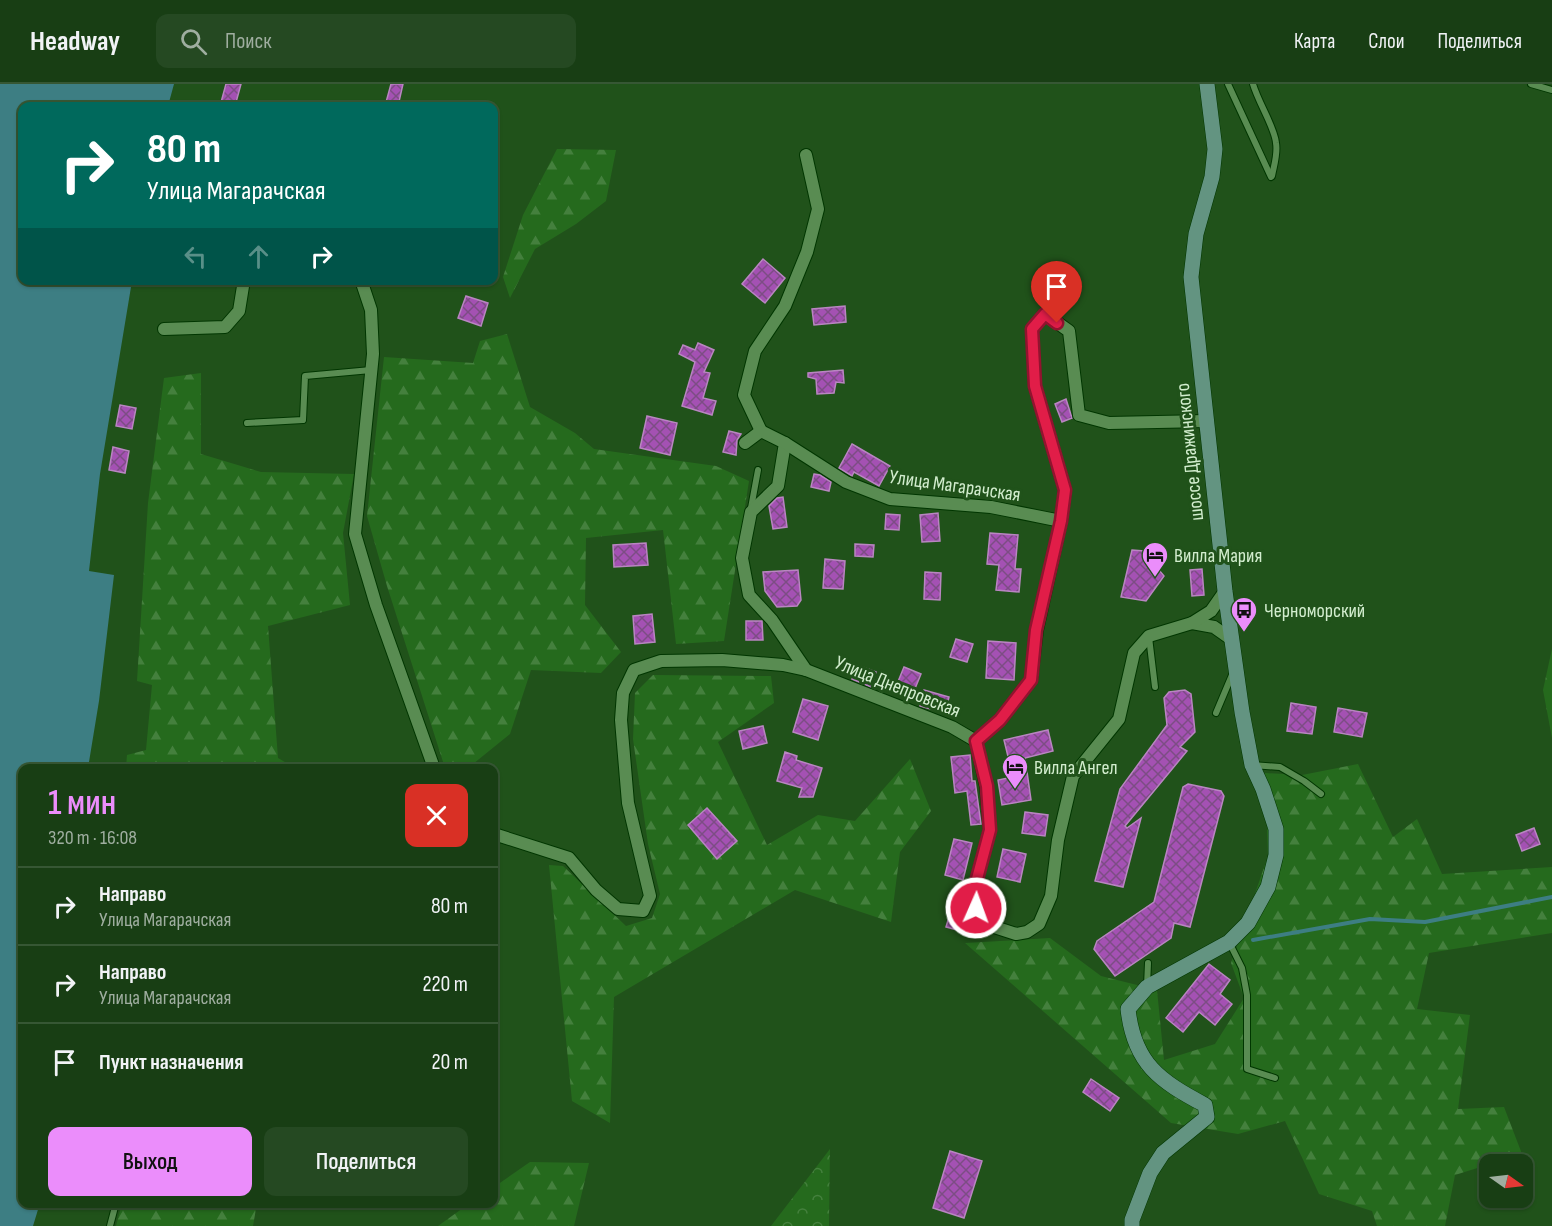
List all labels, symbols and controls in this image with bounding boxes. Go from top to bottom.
search box [156,14,576,68]
text: Headway [30,25,120,58]
icon: search [177,25,210,58]
text: Поиск [225,28,271,55]
text: Карта [1294,29,1335,54]
text: Слои [1368,29,1404,54]
text: Поделиться [1437,29,1522,54]
text: 80 m [147,124,221,175]
icon: right [48,126,126,204]
text: Улица Магарачская [147,175,326,207]
icon: left [179,240,212,273]
icon: ahead [242,240,275,273]
icon: right [305,240,338,273]
pin [1031,261,1082,323]
icon: arrive [1040,270,1073,303]
street label: шоссе Дражинского [1171,382,1209,522]
street label: Улица Магарачская [888,465,1022,507]
hotel icon: Вилла Мария [1140,540,1170,578]
place label: Вилла Мария [1174,544,1262,568]
bus stop icon: Черноморский [1229,595,1259,633]
place label: Черноморский [1264,599,1365,623]
street label: Улица Днепровская [831,651,964,723]
hotel icon: Вилла Ангел [1000,752,1030,790]
place label: Вилла Ангел [1034,756,1118,780]
text: 1 мин [48,782,116,825]
button: close [405,784,468,847]
text: 320 m · 16:08 [48,826,137,850]
position arrow [944,876,1008,940]
text: Направо [99,881,166,908]
icon: right [48,890,81,923]
text: 80 m [431,893,468,920]
text: Улица Магарачская [99,908,231,932]
text: Направо [99,959,166,986]
icon: right [48,968,81,1001]
text: 220 m [422,971,468,998]
text: Улица Магарачская [99,986,231,1010]
icon: arrive [48,1046,81,1079]
text: Пункт назначения [99,1049,243,1076]
text: 20 m [432,1049,468,1076]
button: Выход [48,1127,252,1196]
button: Поделиться [264,1127,468,1196]
north arrow [1479,1154,1533,1208]
map controls [1479,1154,1533,1208]

